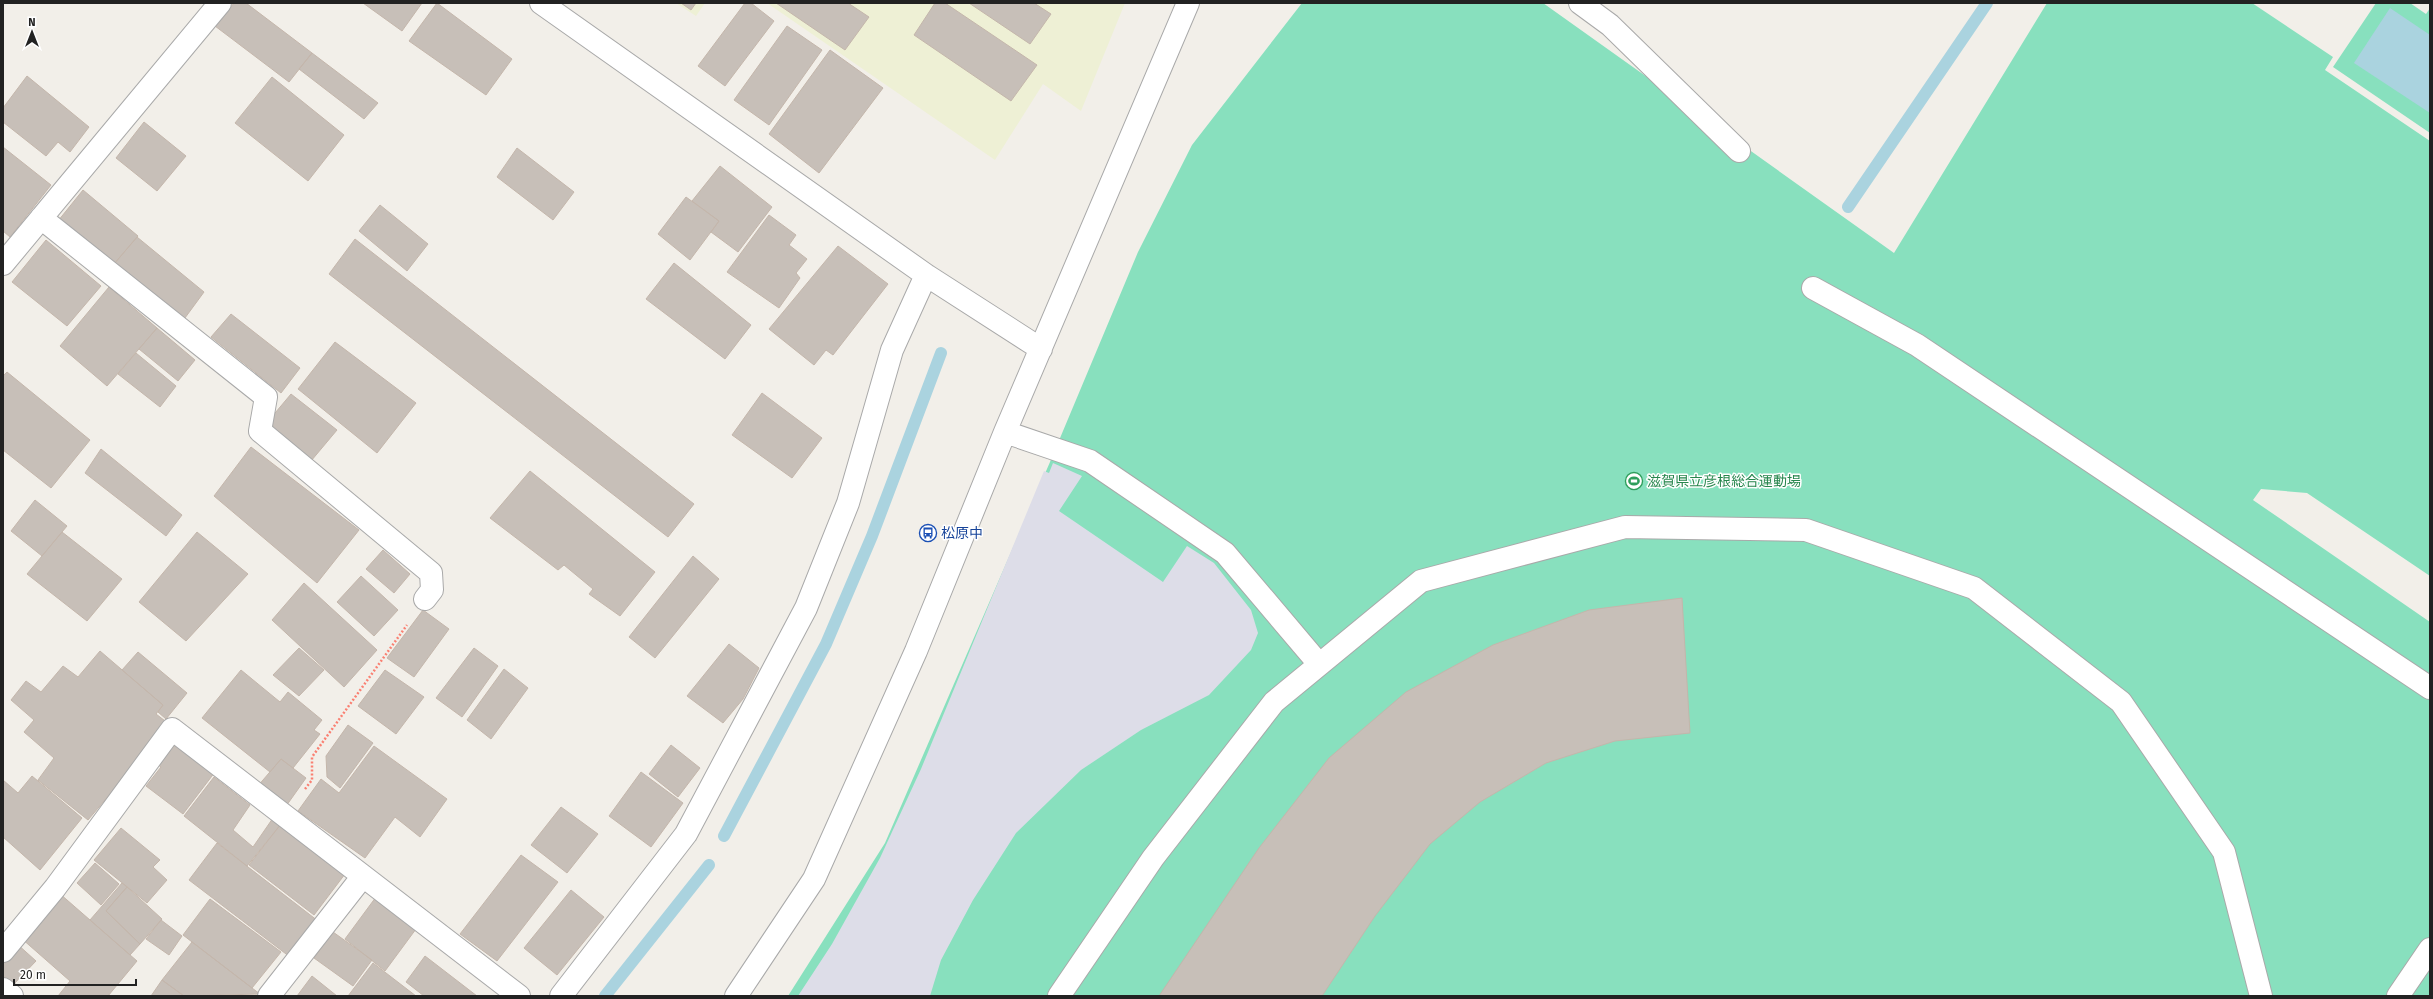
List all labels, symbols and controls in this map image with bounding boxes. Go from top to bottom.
north arrow [12,12,52,52]
text: N [28,16,36,29]
sports icon: 滋賀県立彦根総合運動場 [1624,471,1644,491]
place label: 滋賀県立彦根総合運動場 [1647,473,1801,490]
bus stop icon: 松原中 [918,523,938,543]
place label: 松原中 [941,525,983,542]
scale bar [14,961,136,987]
text: 20 m [20,968,46,982]

